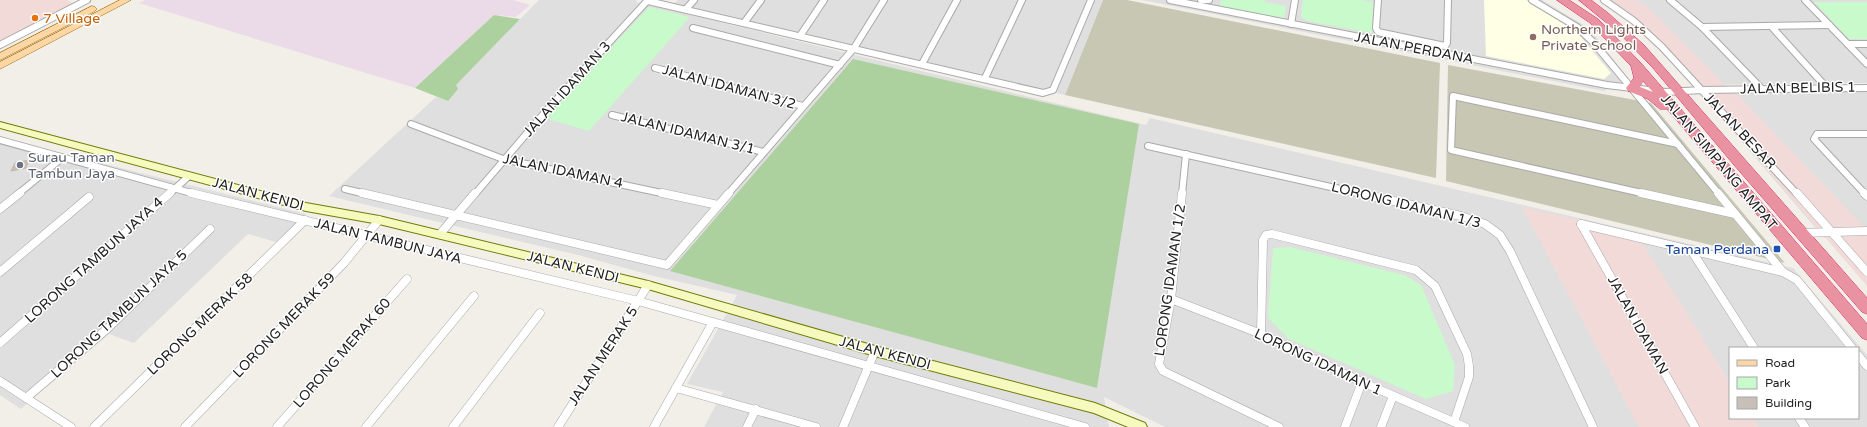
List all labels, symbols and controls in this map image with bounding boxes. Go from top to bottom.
place label: 7 Village [43,10,100,27]
marker: 7 Village [30,13,40,23]
place label: Northern Lights Private School [1541,21,1646,54]
street label: JALAN PERDANA [1353,28,1475,68]
marker: Northern Lights Private School [1528,32,1538,42]
street label: JALAN IDAMAN 3 [520,38,614,140]
street label: JALAN IDAMAN 3/2 [660,61,798,113]
street label: JALAN BELIBIS 1 [1740,78,1856,98]
street label: JALAN BESAR [1700,89,1780,173]
street label: JALAN SIMPANG AMPAT [1657,91,1781,234]
street label: JALAN IDAMAN 3/1 [619,108,757,158]
place label: Surau Taman Tambun Jaya [28,149,115,182]
street label: JALAN IDAMAN 4 [501,150,625,192]
marker: Surau Taman Tambun Jaya [15,160,25,170]
street label: JALAN KENDI [210,174,306,214]
street label: LORONG IDAMAN 1/3 [1329,178,1483,232]
street label: LORONG TAMBUN JAYA 4 [21,193,167,327]
street label: LORONG IDAMAN 1/2 [1151,203,1189,357]
street label: JALAN TAMBUN JAYA [312,214,464,268]
place label: Taman Perdana [1665,241,1769,258]
marker: Taman Perdana [1772,244,1782,254]
street label: LORONG TAMBUN JAYA 5 [47,246,191,382]
street label: JALAN KENDI [525,247,621,287]
street label: LORONG MERAK 58 [144,269,256,379]
street label: LORONG MERAK 59 [229,269,339,381]
street label: JALAN IDAMAN [1604,273,1672,377]
street label: LORONG MERAK 60 [290,295,394,411]
street label: JALAN MERAK 5 [565,303,641,409]
street label: LORONG IDAMAN 1 [1252,325,1384,399]
street label: JALAN KENDI [837,333,933,373]
legend [1729,347,1859,419]
text: Road [1765,356,1795,370]
text: Park [1765,376,1791,390]
text: Building [1765,396,1812,410]

